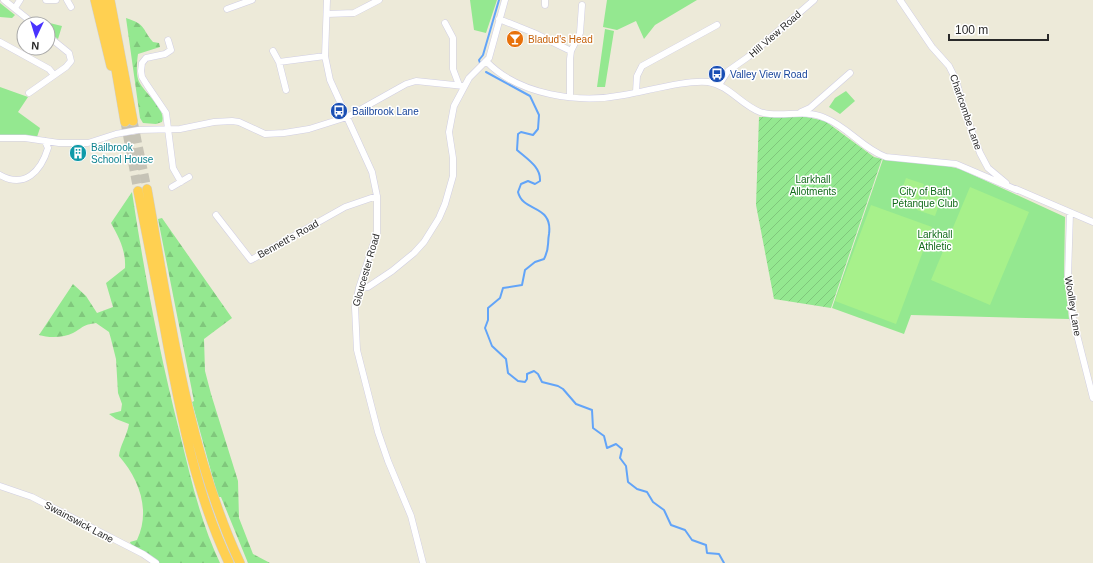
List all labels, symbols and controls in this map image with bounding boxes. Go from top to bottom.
street label: Hill View Road [747,9,803,59]
north arrow [16,16,56,56]
scale bar [949,16,1048,42]
text: 100 m [955,23,988,37]
bar icon: Bladud's Head [505,29,525,49]
place label: Bladud's Head [528,34,593,45]
text: N [31,40,40,52]
bus stop icon: Valley View Road [707,64,727,84]
place label: Valley View Road [730,69,807,80]
street label: Charlcombe Lane [948,73,984,152]
bus stop icon: Bailbrook Lane [329,101,349,121]
place label: Bailbrook Lane [352,106,419,117]
place label: Bailbrook School House [91,142,154,165]
building icon: Bailbrook School House [68,143,88,163]
park label: Larkhall Allotments [790,174,836,197]
park label: City of Bath Pétanque Club [892,186,959,209]
street label: Bennett's Road [256,218,320,260]
park label: Larkhall Athletic [917,229,953,252]
street label: Gloucester Road [350,232,382,308]
street label: Woolley Lane [1063,275,1083,337]
street label: Swainswick Lane [43,499,116,545]

